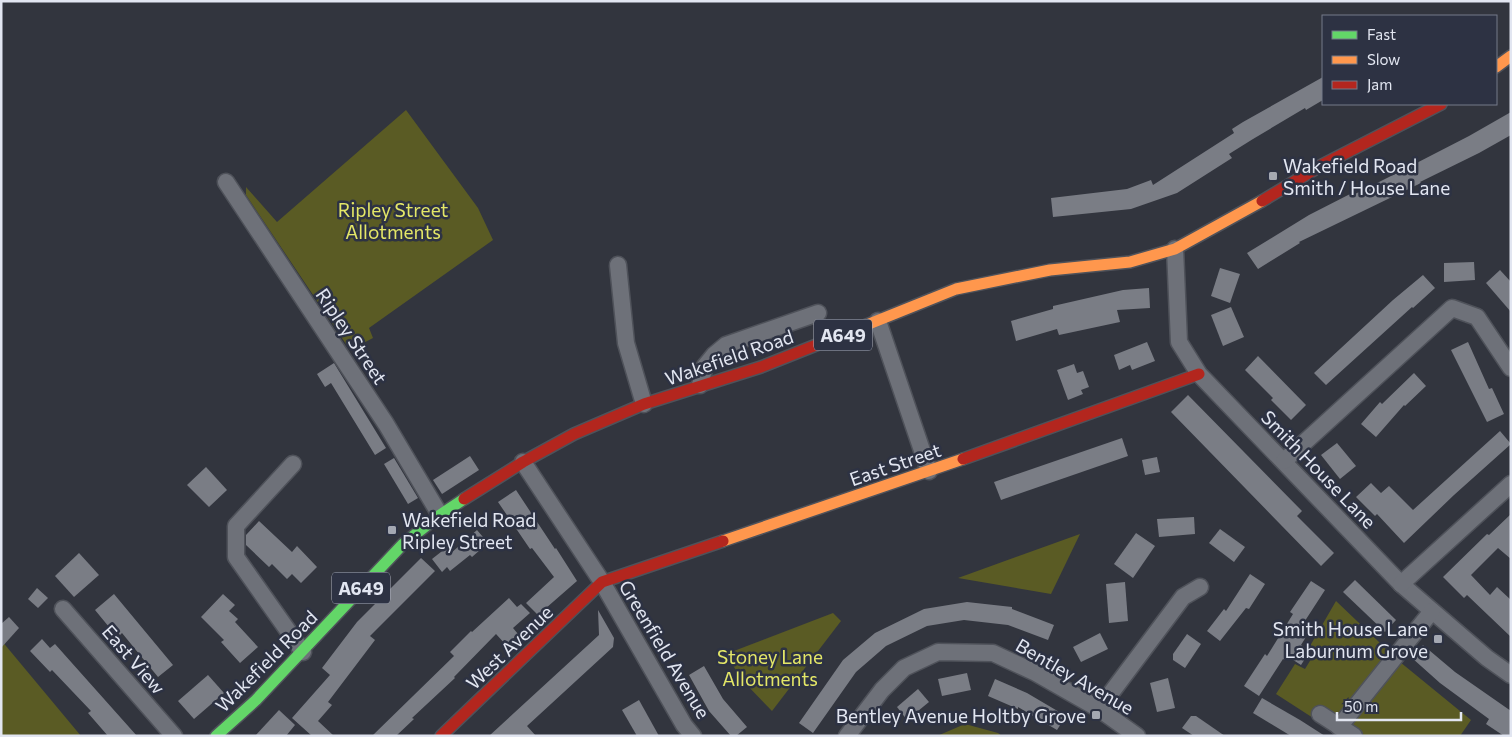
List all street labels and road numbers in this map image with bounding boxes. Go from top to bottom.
street label: Ripley Street [312,284,393,388]
road number: A649 [814,320,872,350]
street label: Wakefield Road [662,324,796,390]
street label: Smith House Lane [1257,405,1381,533]
street label: East Street [846,438,944,490]
road number: A649 [332,572,390,604]
street label: Greenfield Avenue [615,576,715,722]
street label: West Avenue [461,600,557,694]
street label: Wakefield Road [210,605,322,717]
street label: East View [98,620,170,698]
street label: Bentley Avenue [1012,633,1138,719]

